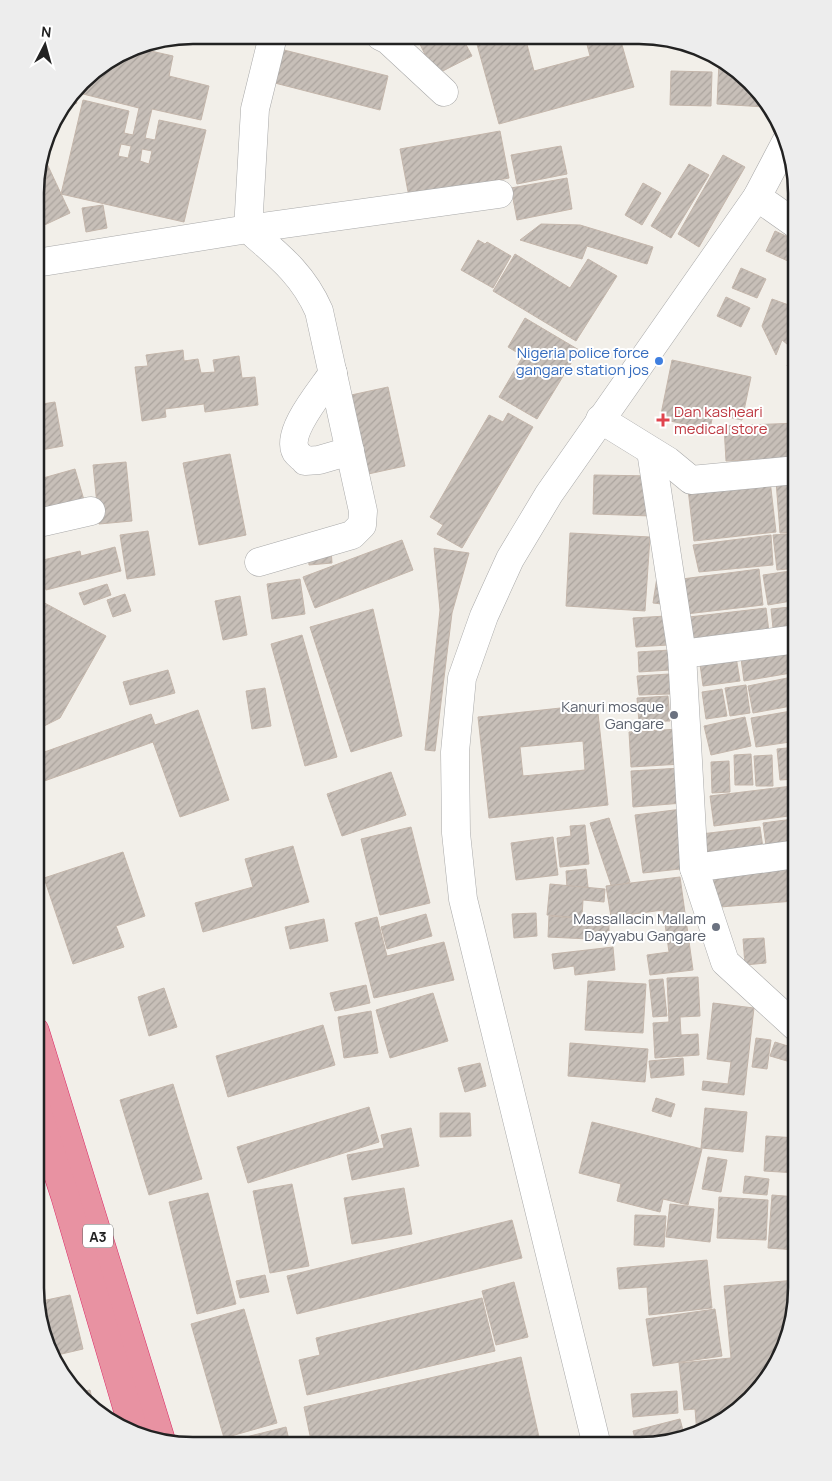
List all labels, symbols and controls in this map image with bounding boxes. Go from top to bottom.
north arrow [20,20,70,70]
text: N [40,22,52,42]
place label: Nigeria police force gangare station jos [516,342,649,380]
marker: Nigeria police force gangare station jos [653,355,665,367]
place label: Dan kasheari medical store [674,401,768,439]
marker: Dan kasheari medical store [656,413,670,427]
place label: Kanuri mosque Gangare [561,696,664,734]
marker: Kanuri mosque Gangare [668,709,680,721]
place label: Massallacin Mallam Dayyabu Gangare [573,908,706,946]
marker: Massallacin Mallam Dayyabu Gangare [710,921,722,933]
road number: A3 [83,1224,113,1248]

